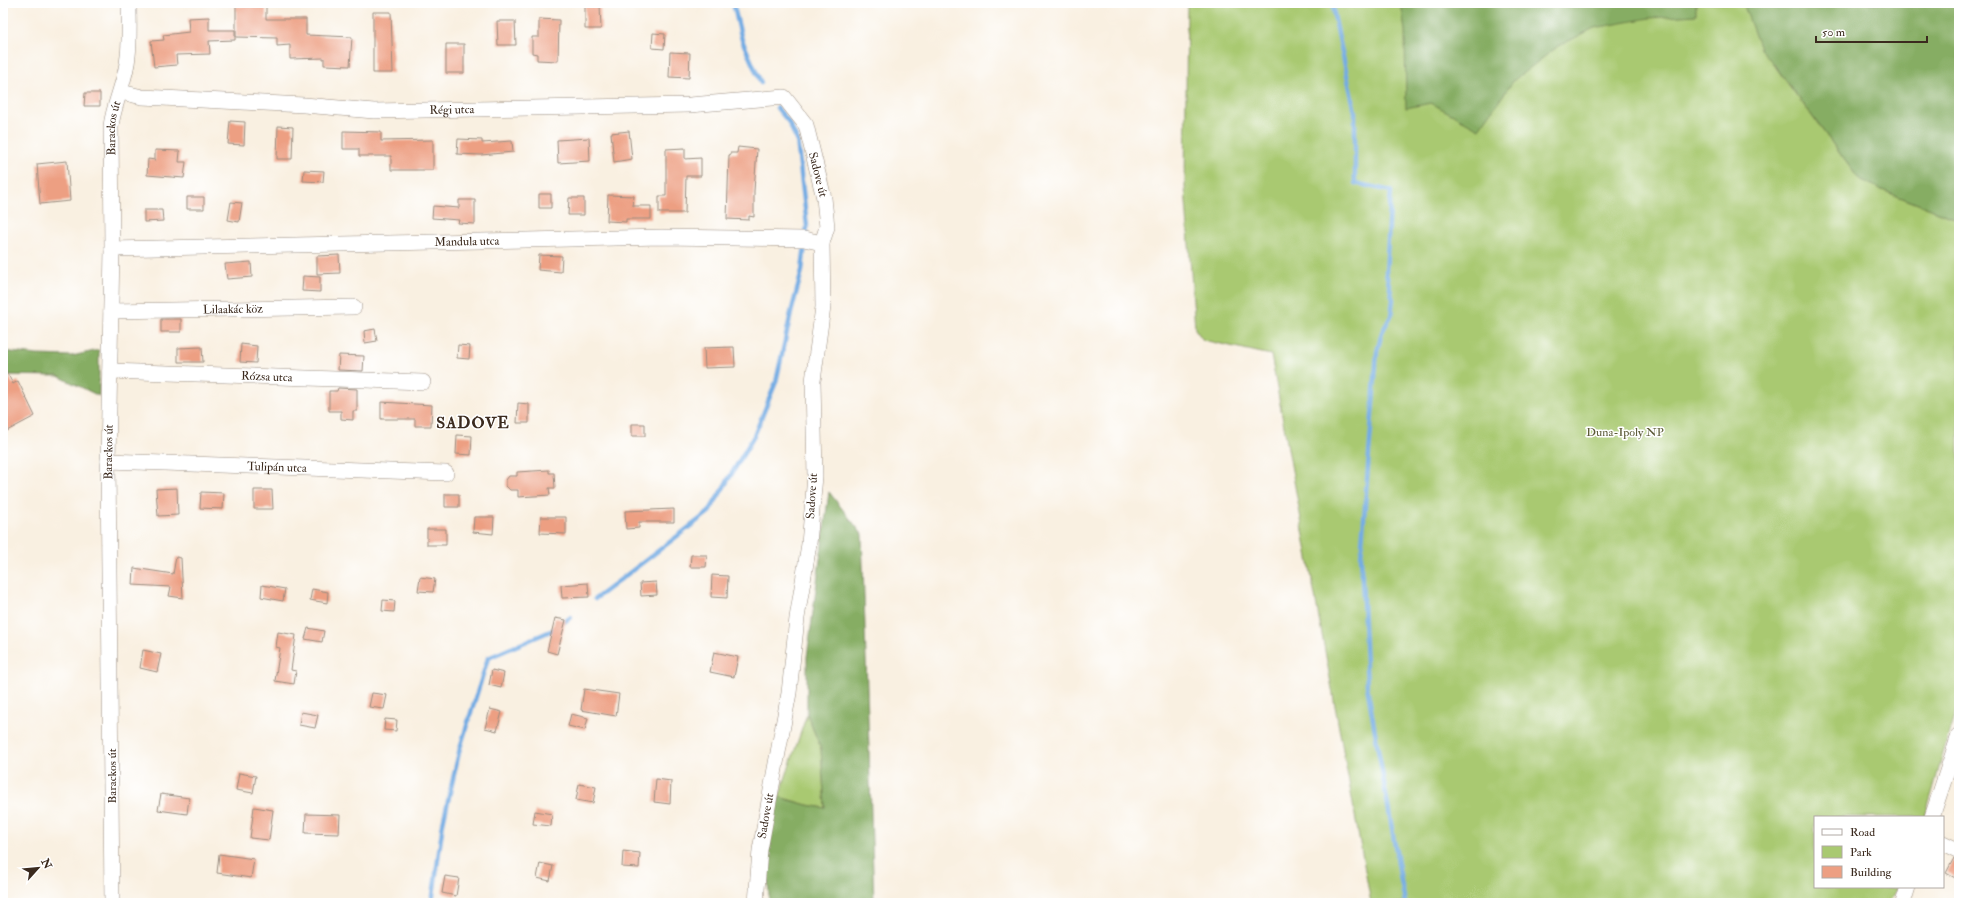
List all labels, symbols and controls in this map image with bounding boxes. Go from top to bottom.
scale bar [1816,18,1927,44]
text: 50 m [1822,25,1846,40]
street label: Barackos út [103,99,124,156]
street label: Régi utca [429,102,476,117]
street label: Sadove út [805,150,831,199]
street label: Mandula utca [434,233,501,249]
street label: Lilaakác köz [203,301,263,317]
street label: Rózsa utca [241,368,294,385]
district label: SADOVE [436,413,510,433]
street label: Barackos út [100,424,116,480]
park label: Duna-Ipoly NP [1586,425,1664,440]
street label: Tulipán utca [247,458,308,476]
street label: Sadove út [803,472,821,519]
street label: Barackos út [105,748,120,804]
street label: Sadove út [755,792,777,840]
legend [1814,816,1944,888]
text: Road [1850,825,1875,840]
text: Park [1850,845,1872,860]
north arrow [18,848,58,888]
text: N [38,855,55,872]
text: Building [1850,865,1893,880]

